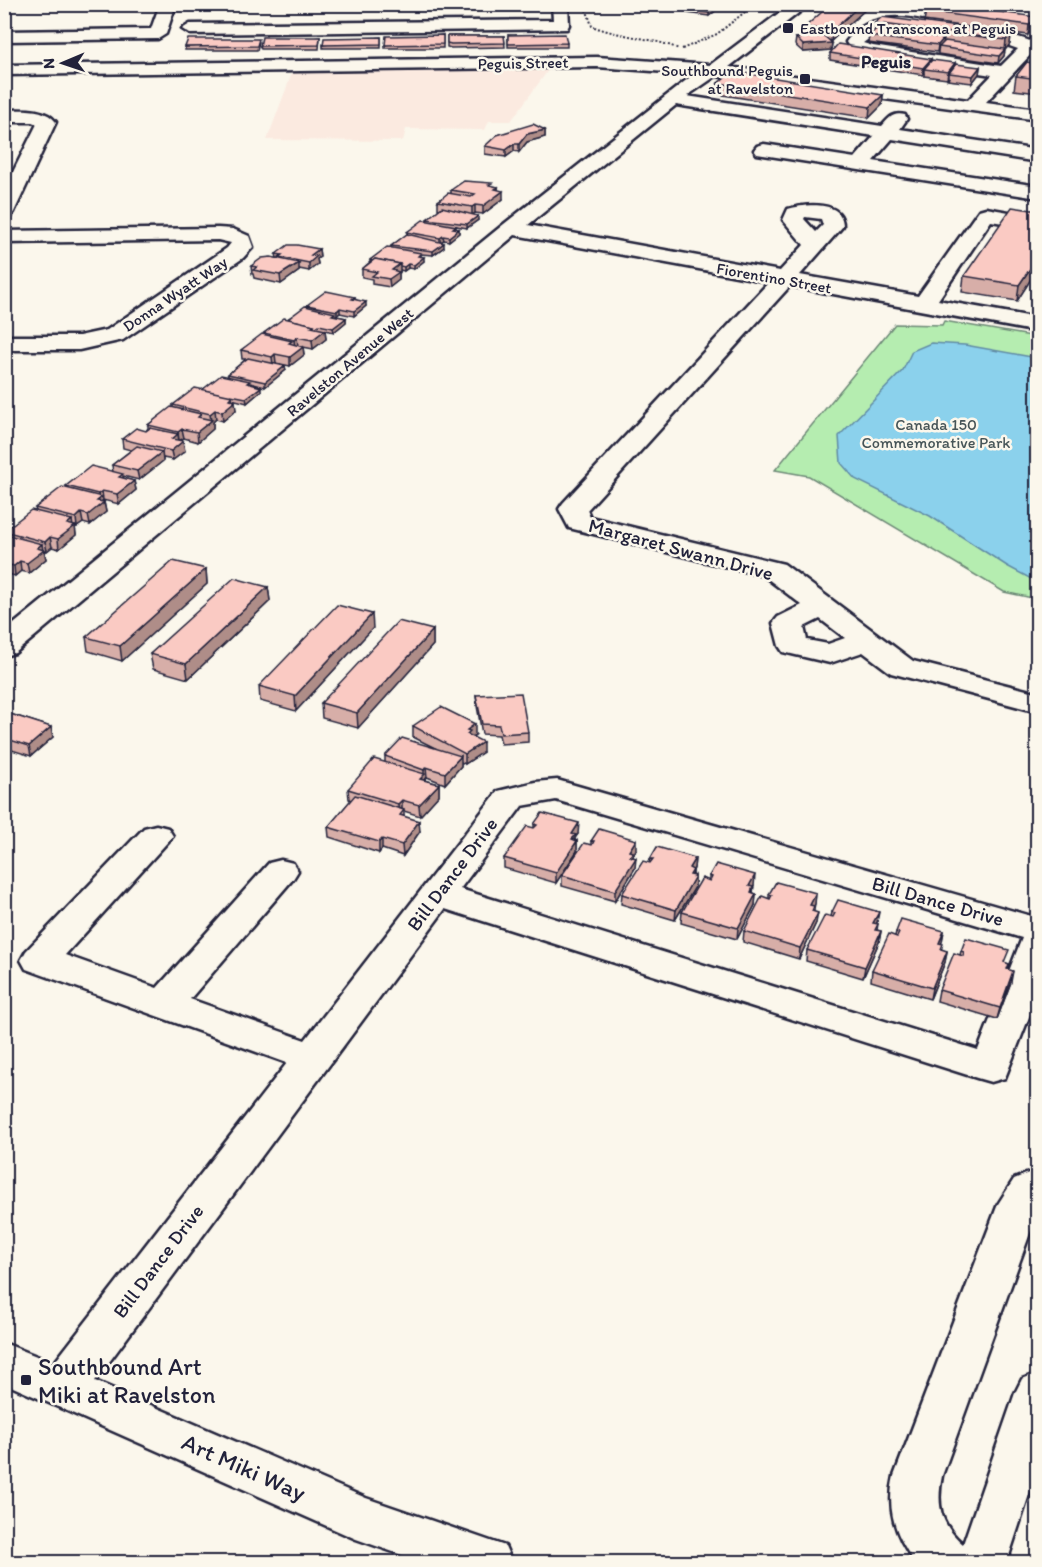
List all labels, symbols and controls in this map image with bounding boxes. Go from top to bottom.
place label: Eastbound Transcona at Peguis [800,19,1016,38]
marker: Eastbound Transcona at Peguis [781,21,795,35]
north arrow [33,33,93,93]
district label: Peguis [861,51,911,73]
street label: Peguis Street [478,53,568,73]
text: N [39,58,58,69]
place label: Southbound Peguis at Ravelston [661,61,793,98]
marker: Southbound Peguis at Ravelston [798,72,812,86]
street label: Donna Wyatt Way [119,252,231,336]
street label: Fiorentino Street [715,259,833,297]
street label: Ravelston Avenue West [283,304,417,420]
park label: Canada 150 Commemorative Park [862,415,1010,452]
street label: Margaret Swann Drive [586,513,776,585]
street label: Bill Dance Drive [402,813,502,935]
street label: Bill Dance Drive [869,871,1007,931]
street label: Bill Dance Drive [108,1200,208,1322]
place label: Southbound Art Miki at Ravelston [38,1352,216,1409]
marker: Southbound Art Miki at Ravelston [19,1373,33,1387]
street label: Art Miki Way [178,1427,310,1507]

